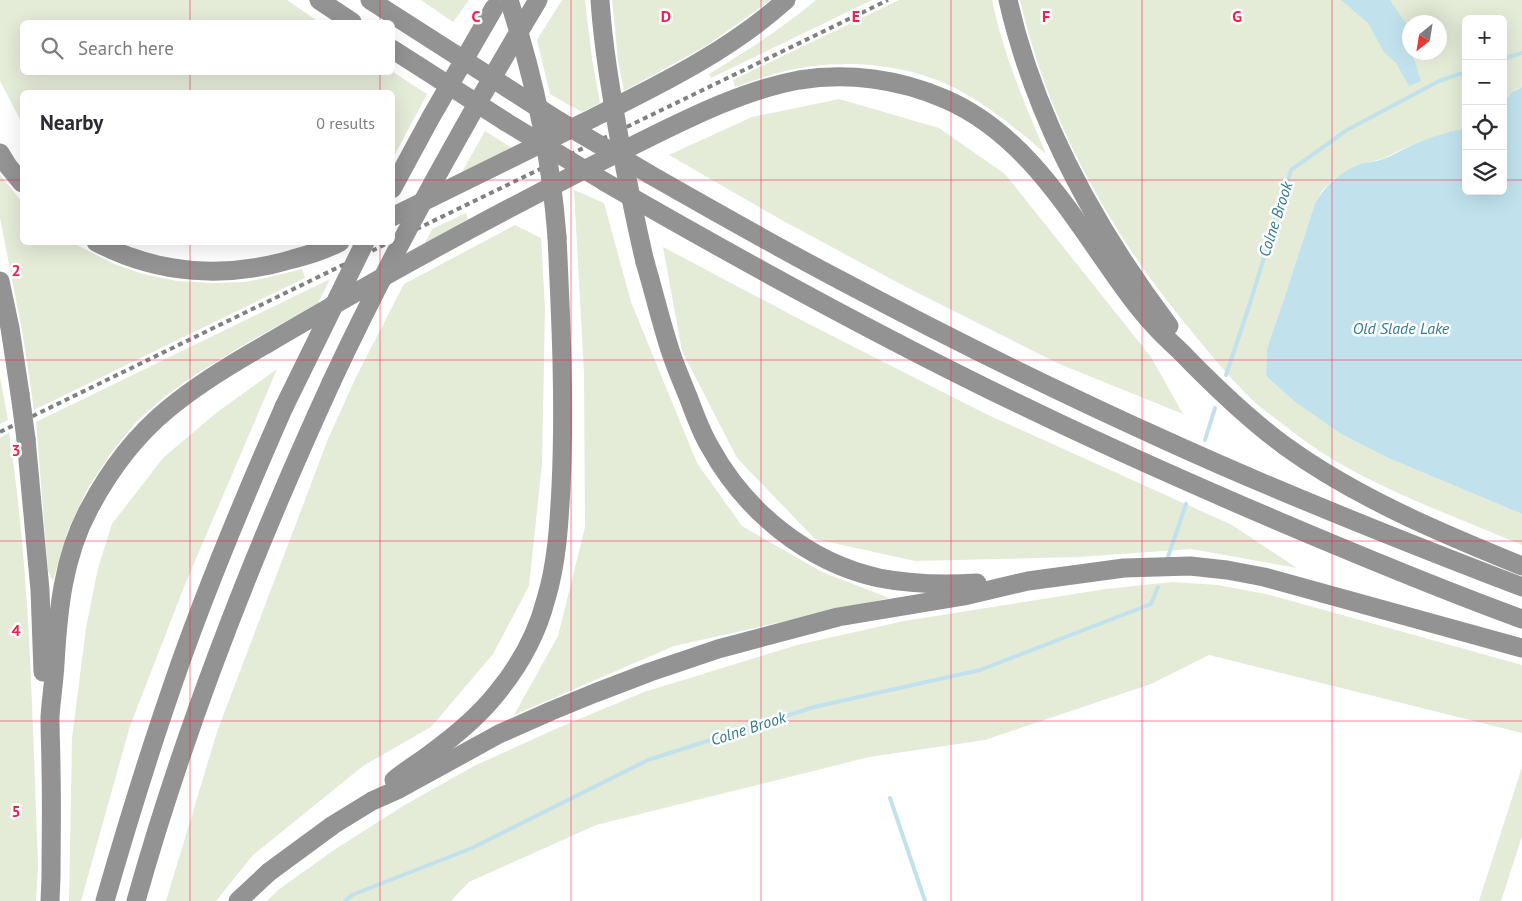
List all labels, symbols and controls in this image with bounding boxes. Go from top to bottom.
text: C [472,6,481,26]
text: D [661,6,671,26]
text: E [852,6,860,26]
text: F [1042,6,1050,26]
text: G [1232,6,1242,26]
north arrow [1402,15,1447,60]
map controls [1462,15,1507,195]
button: + [1462,15,1507,60]
search box [20,20,395,75]
icon: search [38,34,66,62]
text: Search here [78,36,174,60]
button: − [1462,60,1507,105]
button: locate [1462,105,1507,150]
text: Nearby [40,109,103,136]
text: 0 results [316,113,375,133]
button: layers [1462,150,1507,195]
water label: Colne Brook [1253,178,1297,259]
text: 2 [11,260,21,280]
water label: Old Slade Lake [1353,318,1450,338]
text: 3 [11,440,21,460]
text: 4 [11,620,21,640]
water label: Colne Brook [708,706,789,750]
text: 5 [11,801,21,821]

